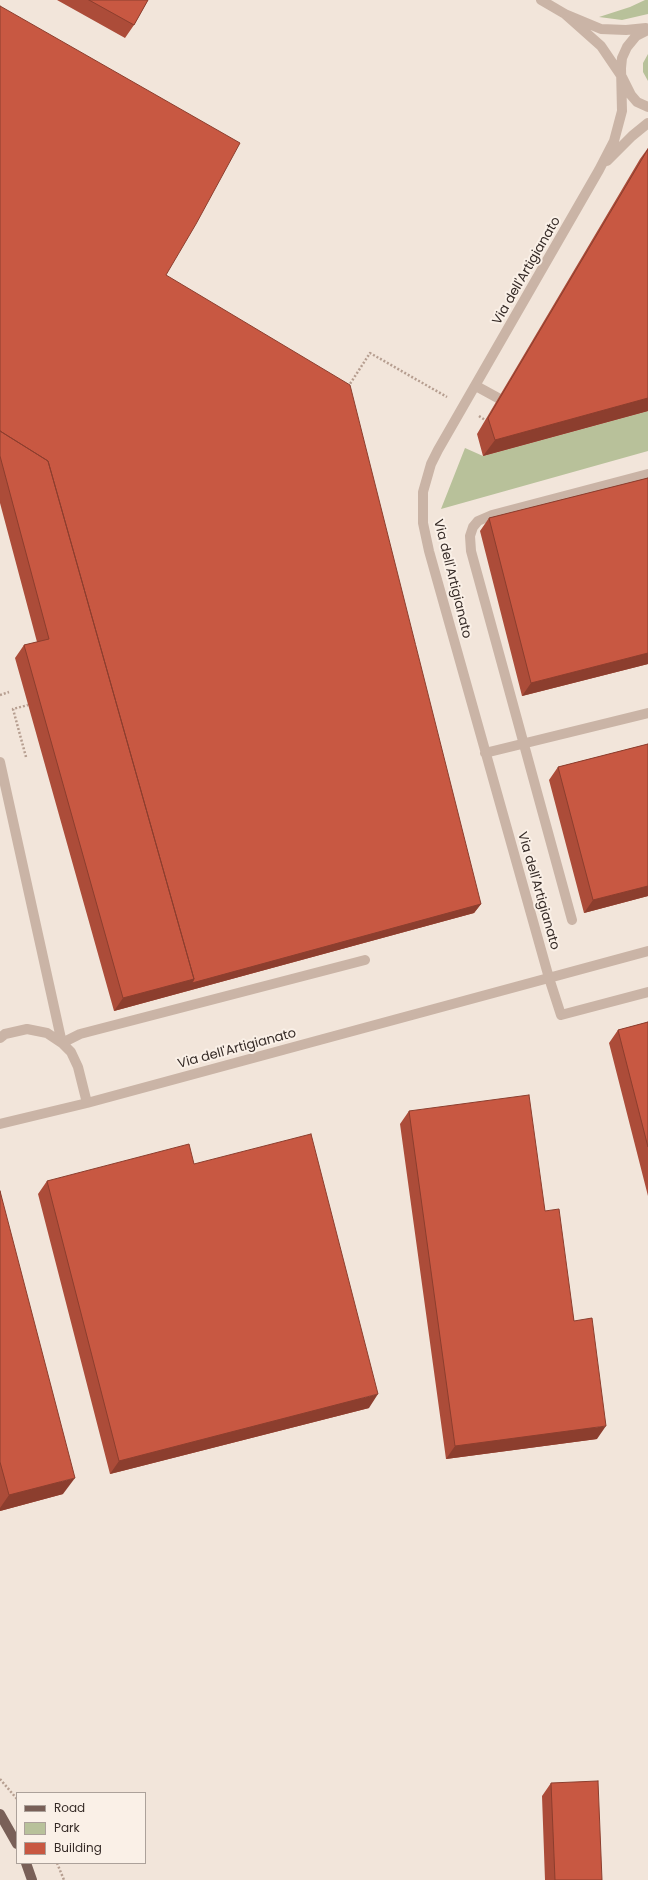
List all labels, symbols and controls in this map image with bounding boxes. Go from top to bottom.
street label: Via dell'Artigianato [490,214,564,328]
street label: Via dell'Artigianato [430,518,474,640]
street label: Via dell'Artigianato [514,830,562,952]
street label: Via dell'Artigianato [176,1026,298,1072]
legend [16,1792,146,1864]
text: Road [54,1799,85,1816]
text: Park [54,1819,80,1836]
text: Building [54,1839,102,1856]

